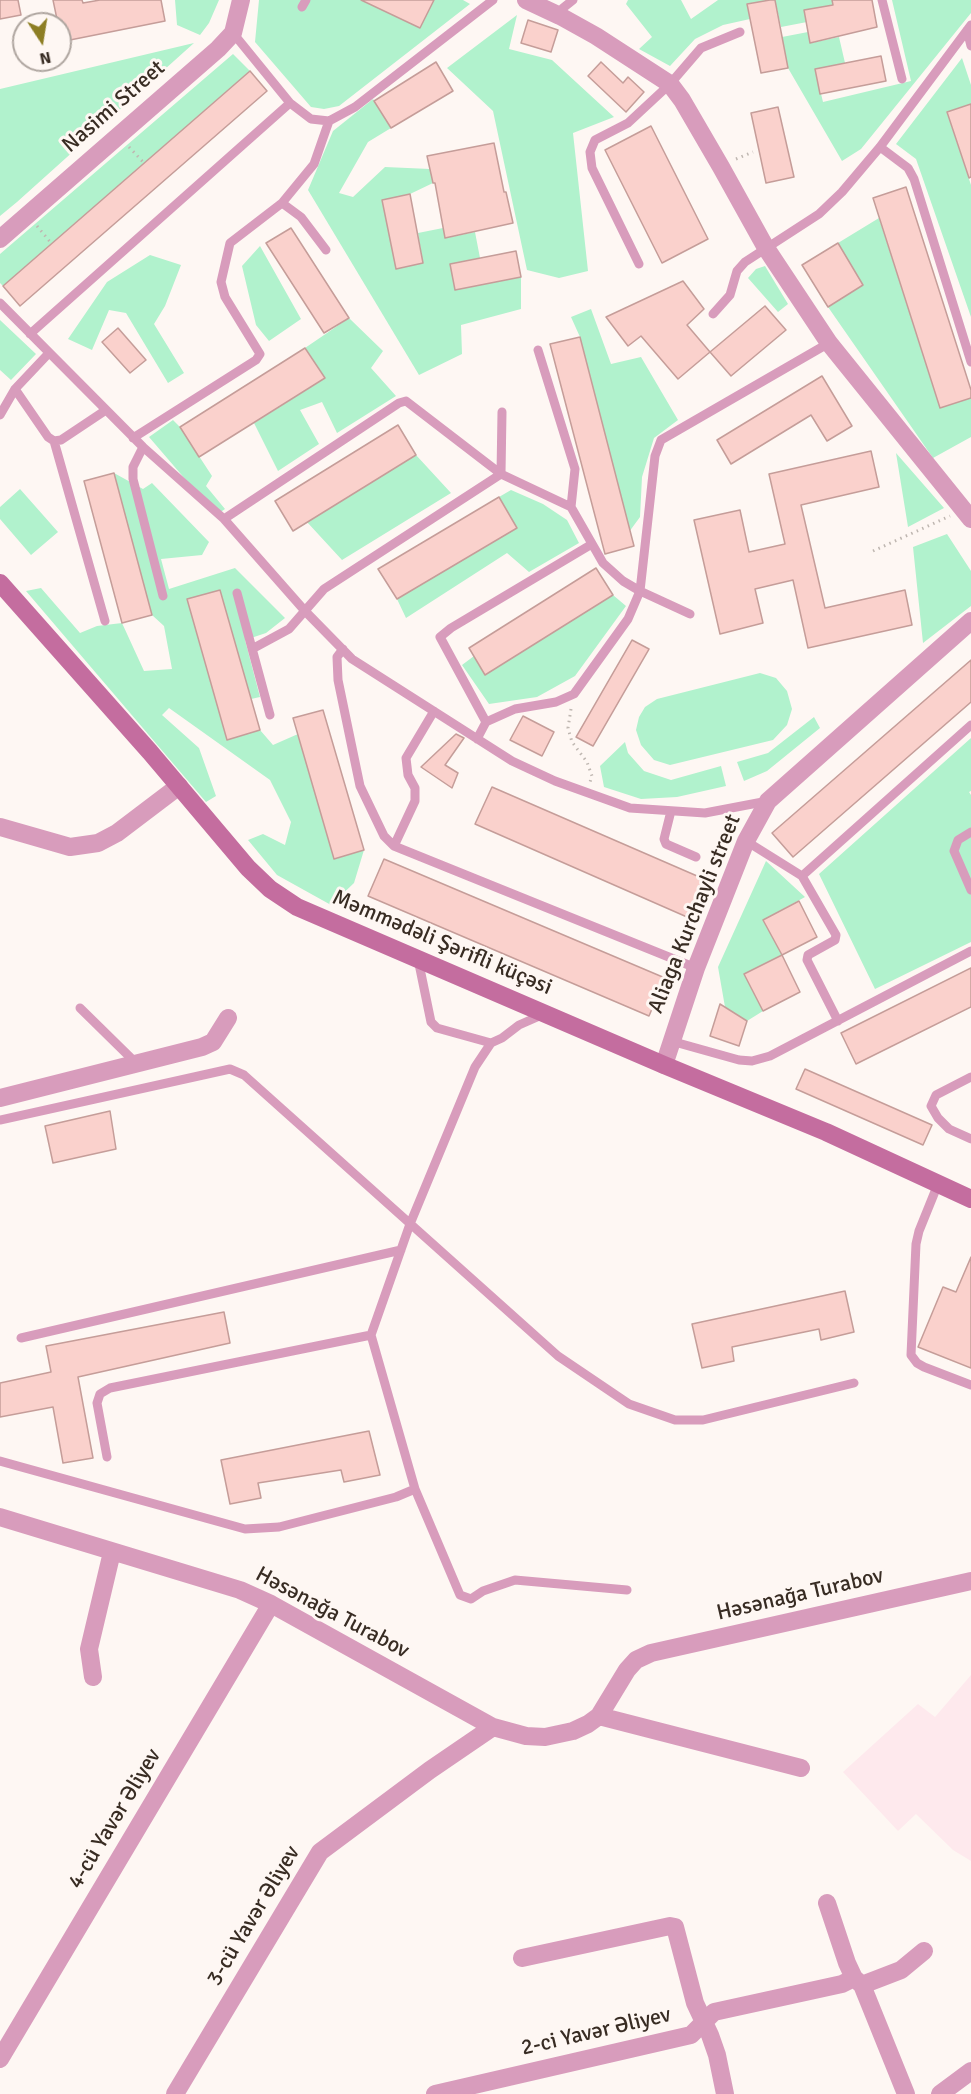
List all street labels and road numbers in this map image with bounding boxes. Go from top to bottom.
street label: Nasimi Street [57,55,171,159]
street label: Aliaga Kurchayli street [643,811,747,1017]
street label: Məmmədəli Şərifli küçəsi [328,885,556,1001]
street label: Həsənağa Turabov [251,1561,413,1665]
street label: Həsənağa Turabov [714,1563,886,1627]
street label: 4-cü Yavər Əliyev [63,1744,167,1894]
street label: 3-cü Yavər Əliyev [202,1841,306,1991]
street label: 2-ci Yavər Əliyev [519,2002,673,2062]

